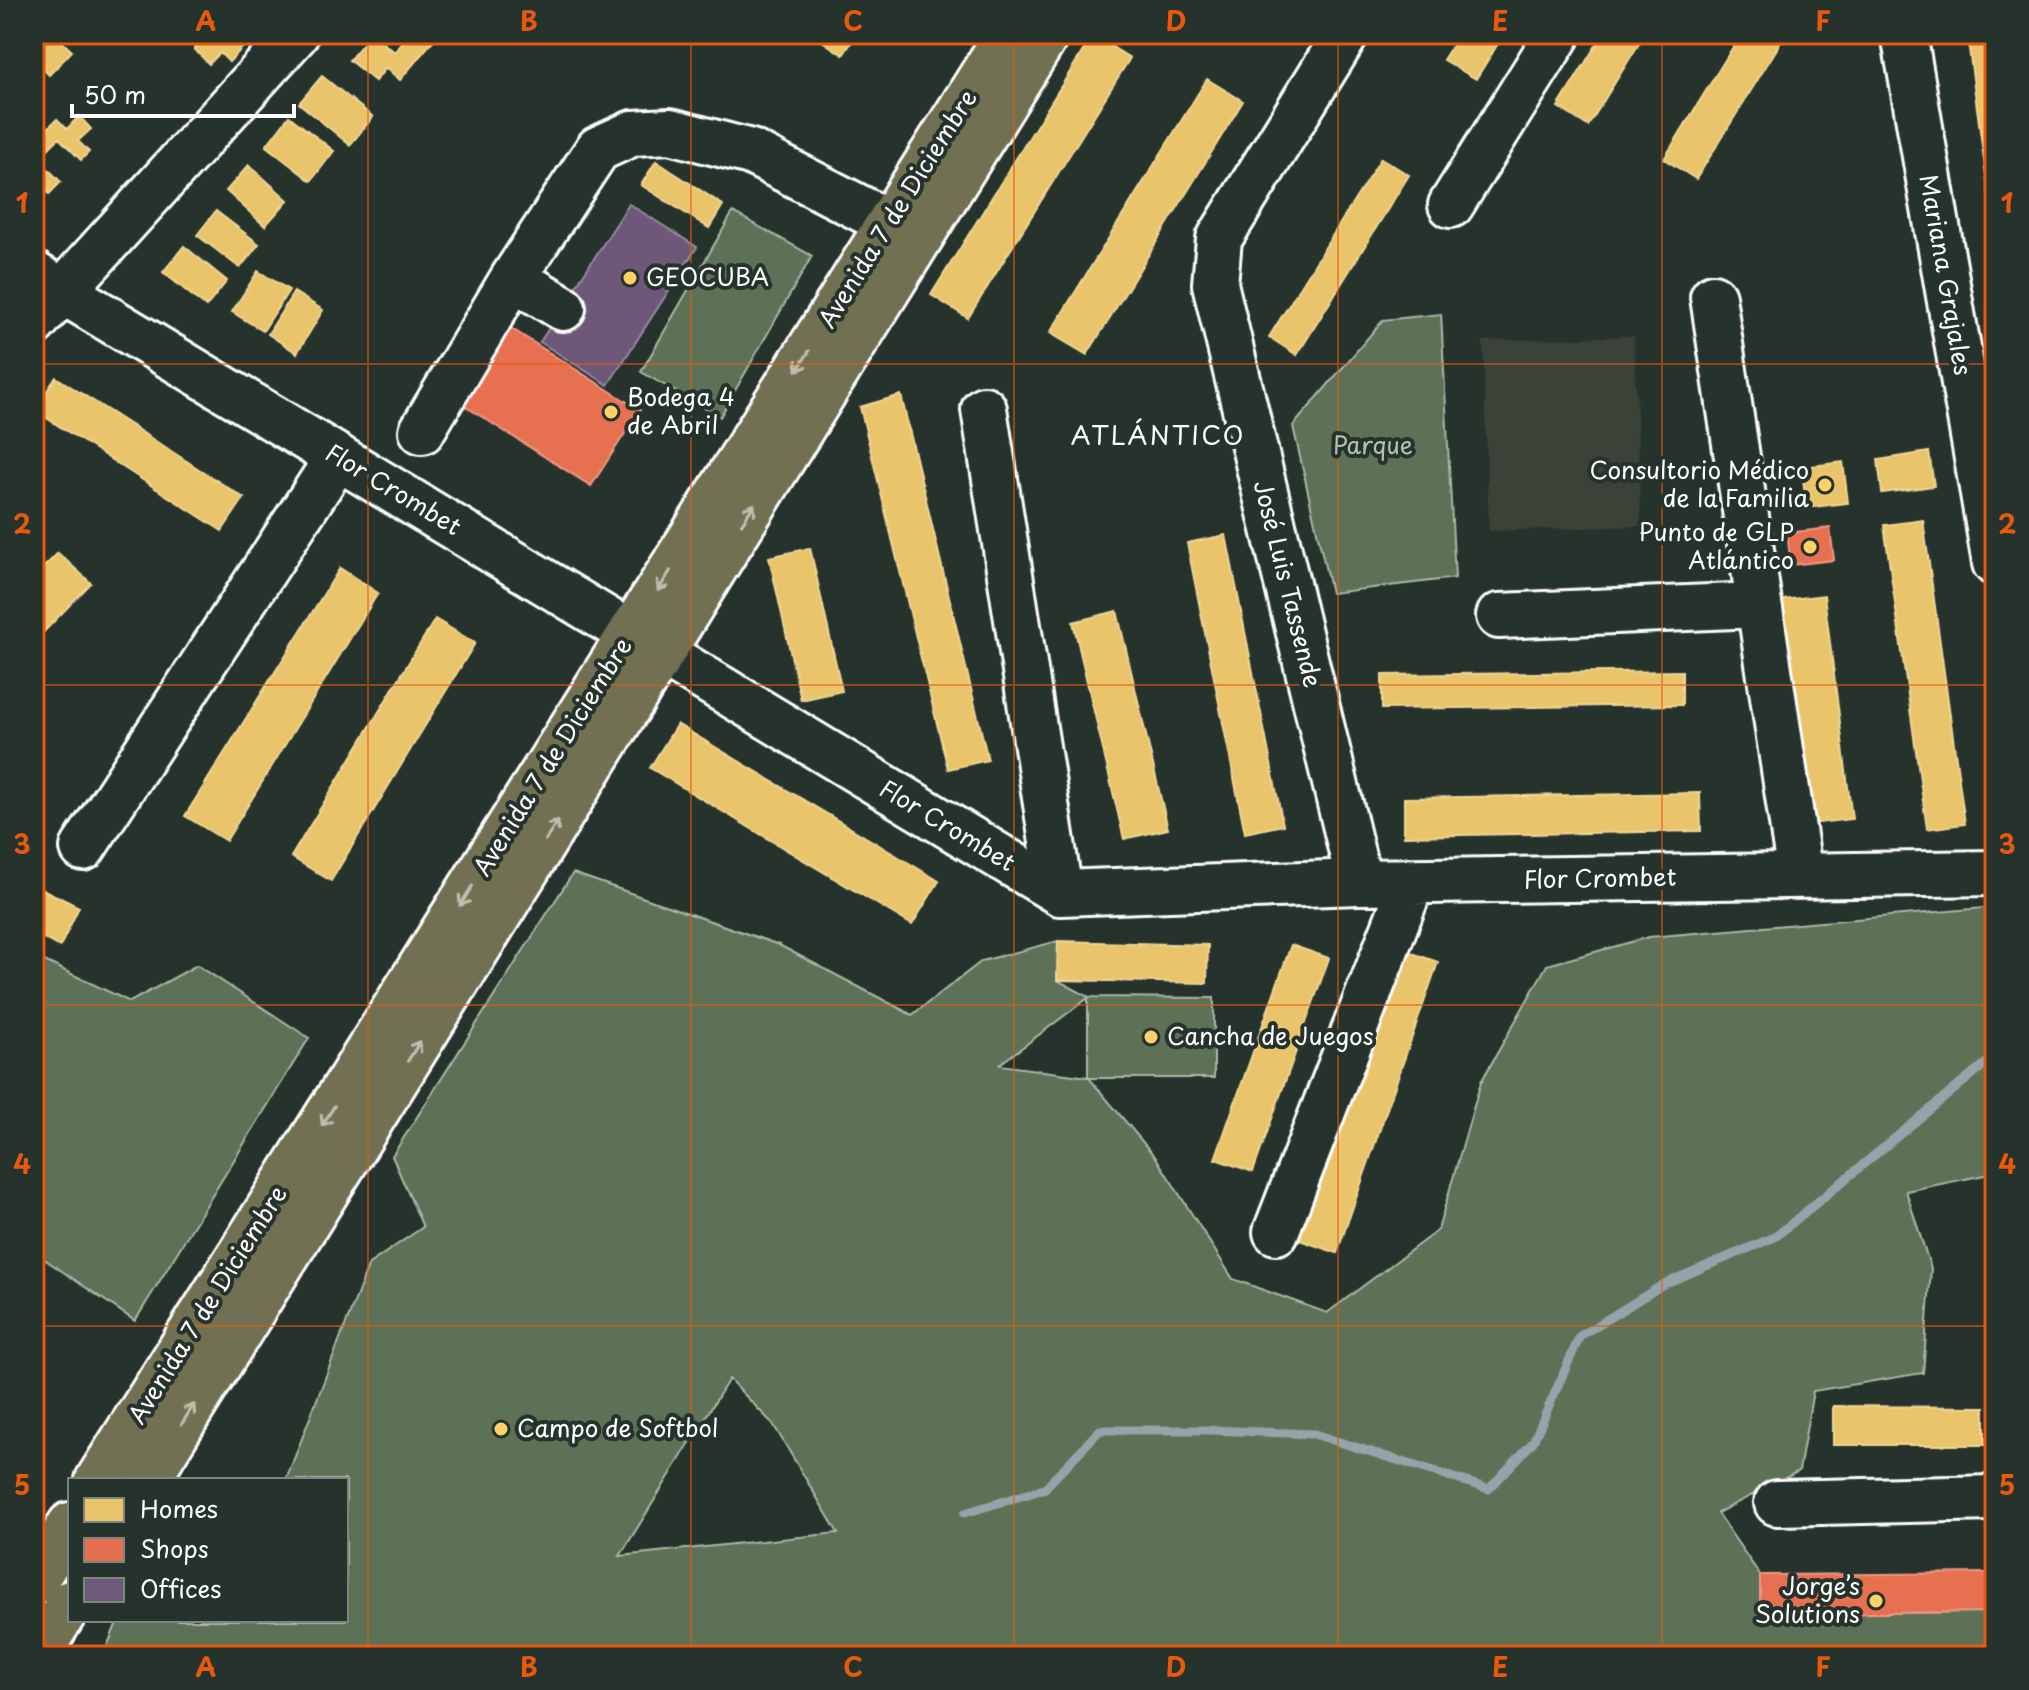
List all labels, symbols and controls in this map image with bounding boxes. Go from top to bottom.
text: A [196,1,216,40]
text: B [520,1,538,40]
text: C [843,1,863,40]
text: D [1166,1,1186,40]
text: E [1492,1,1508,40]
text: F [1815,1,1831,40]
scale bar [72,68,294,118]
text: 50 m [84,76,146,112]
street label: Avenida 7 de Diciembre [808,82,984,334]
street label: Mariana Grajales [1912,171,1982,378]
text: 1 [16,183,28,222]
text: 1 [2001,183,2013,222]
place label: GEOCUBA [646,258,769,294]
marker: GEOCUBA [621,269,639,287]
one-way arrow [794,349,811,371]
place label: Bodega 4 de Abril [627,378,735,442]
marker: Bodega 4 de Abril [602,403,620,421]
district label: ATLÁNTICO [1071,415,1245,454]
park label: Parque [1333,426,1413,462]
street label: Flor Crombet [319,434,469,543]
place label: Consultorio Médico de la Familia [1590,451,1810,515]
street label: José Luis Tassende [1246,476,1332,691]
marker: Consultorio Médico de la Familia [1816,476,1834,494]
one-way arrow [741,503,757,526]
text: 2 [13,504,31,543]
text: 2 [1998,504,2016,543]
place label: Punto de GLP Atlántico [1639,513,1794,577]
marker: Punto de GLP Atlántico [1801,538,1819,556]
one-way arrow [656,569,672,592]
street label: Avenida 7 de Diciembre [463,630,639,882]
street label: Flor Crombet [873,770,1023,879]
one-way arrow [544,819,560,842]
text: 3 [13,824,31,863]
text: 3 [1998,824,2016,863]
street label: Flor Crombet [1523,858,1677,896]
one-way arrow [458,884,475,906]
place label: Cancha de Juegos [1167,1017,1374,1053]
marker: Cancha de Juegos [1142,1028,1160,1046]
one-way arrow [406,1040,422,1062]
one-way arrow [319,1104,336,1126]
text: 4 [13,1144,31,1183]
text: 4 [1998,1144,2016,1183]
street label: Avenida 7 de Diciembre [118,1178,294,1430]
one-way arrow [180,1403,196,1426]
place label: Campo de Softbol [517,1409,718,1445]
marker: Campo de Softbol [492,1420,510,1438]
text: 5 [14,1465,30,1504]
text: 5 [1999,1465,2015,1504]
legend [68,1478,348,1622]
text: Homes [140,1490,218,1526]
text: Shops [140,1530,209,1566]
place label: Jorge’s Solutions [1755,1567,1860,1631]
text: Offices [140,1570,221,1606]
marker: Jorge’s Solutions [1867,1592,1885,1610]
text: A [196,1647,216,1686]
text: B [520,1647,538,1686]
text: C [843,1647,863,1686]
text: D [1166,1647,1186,1686]
text: E [1492,1647,1508,1686]
text: F [1815,1647,1831,1686]

